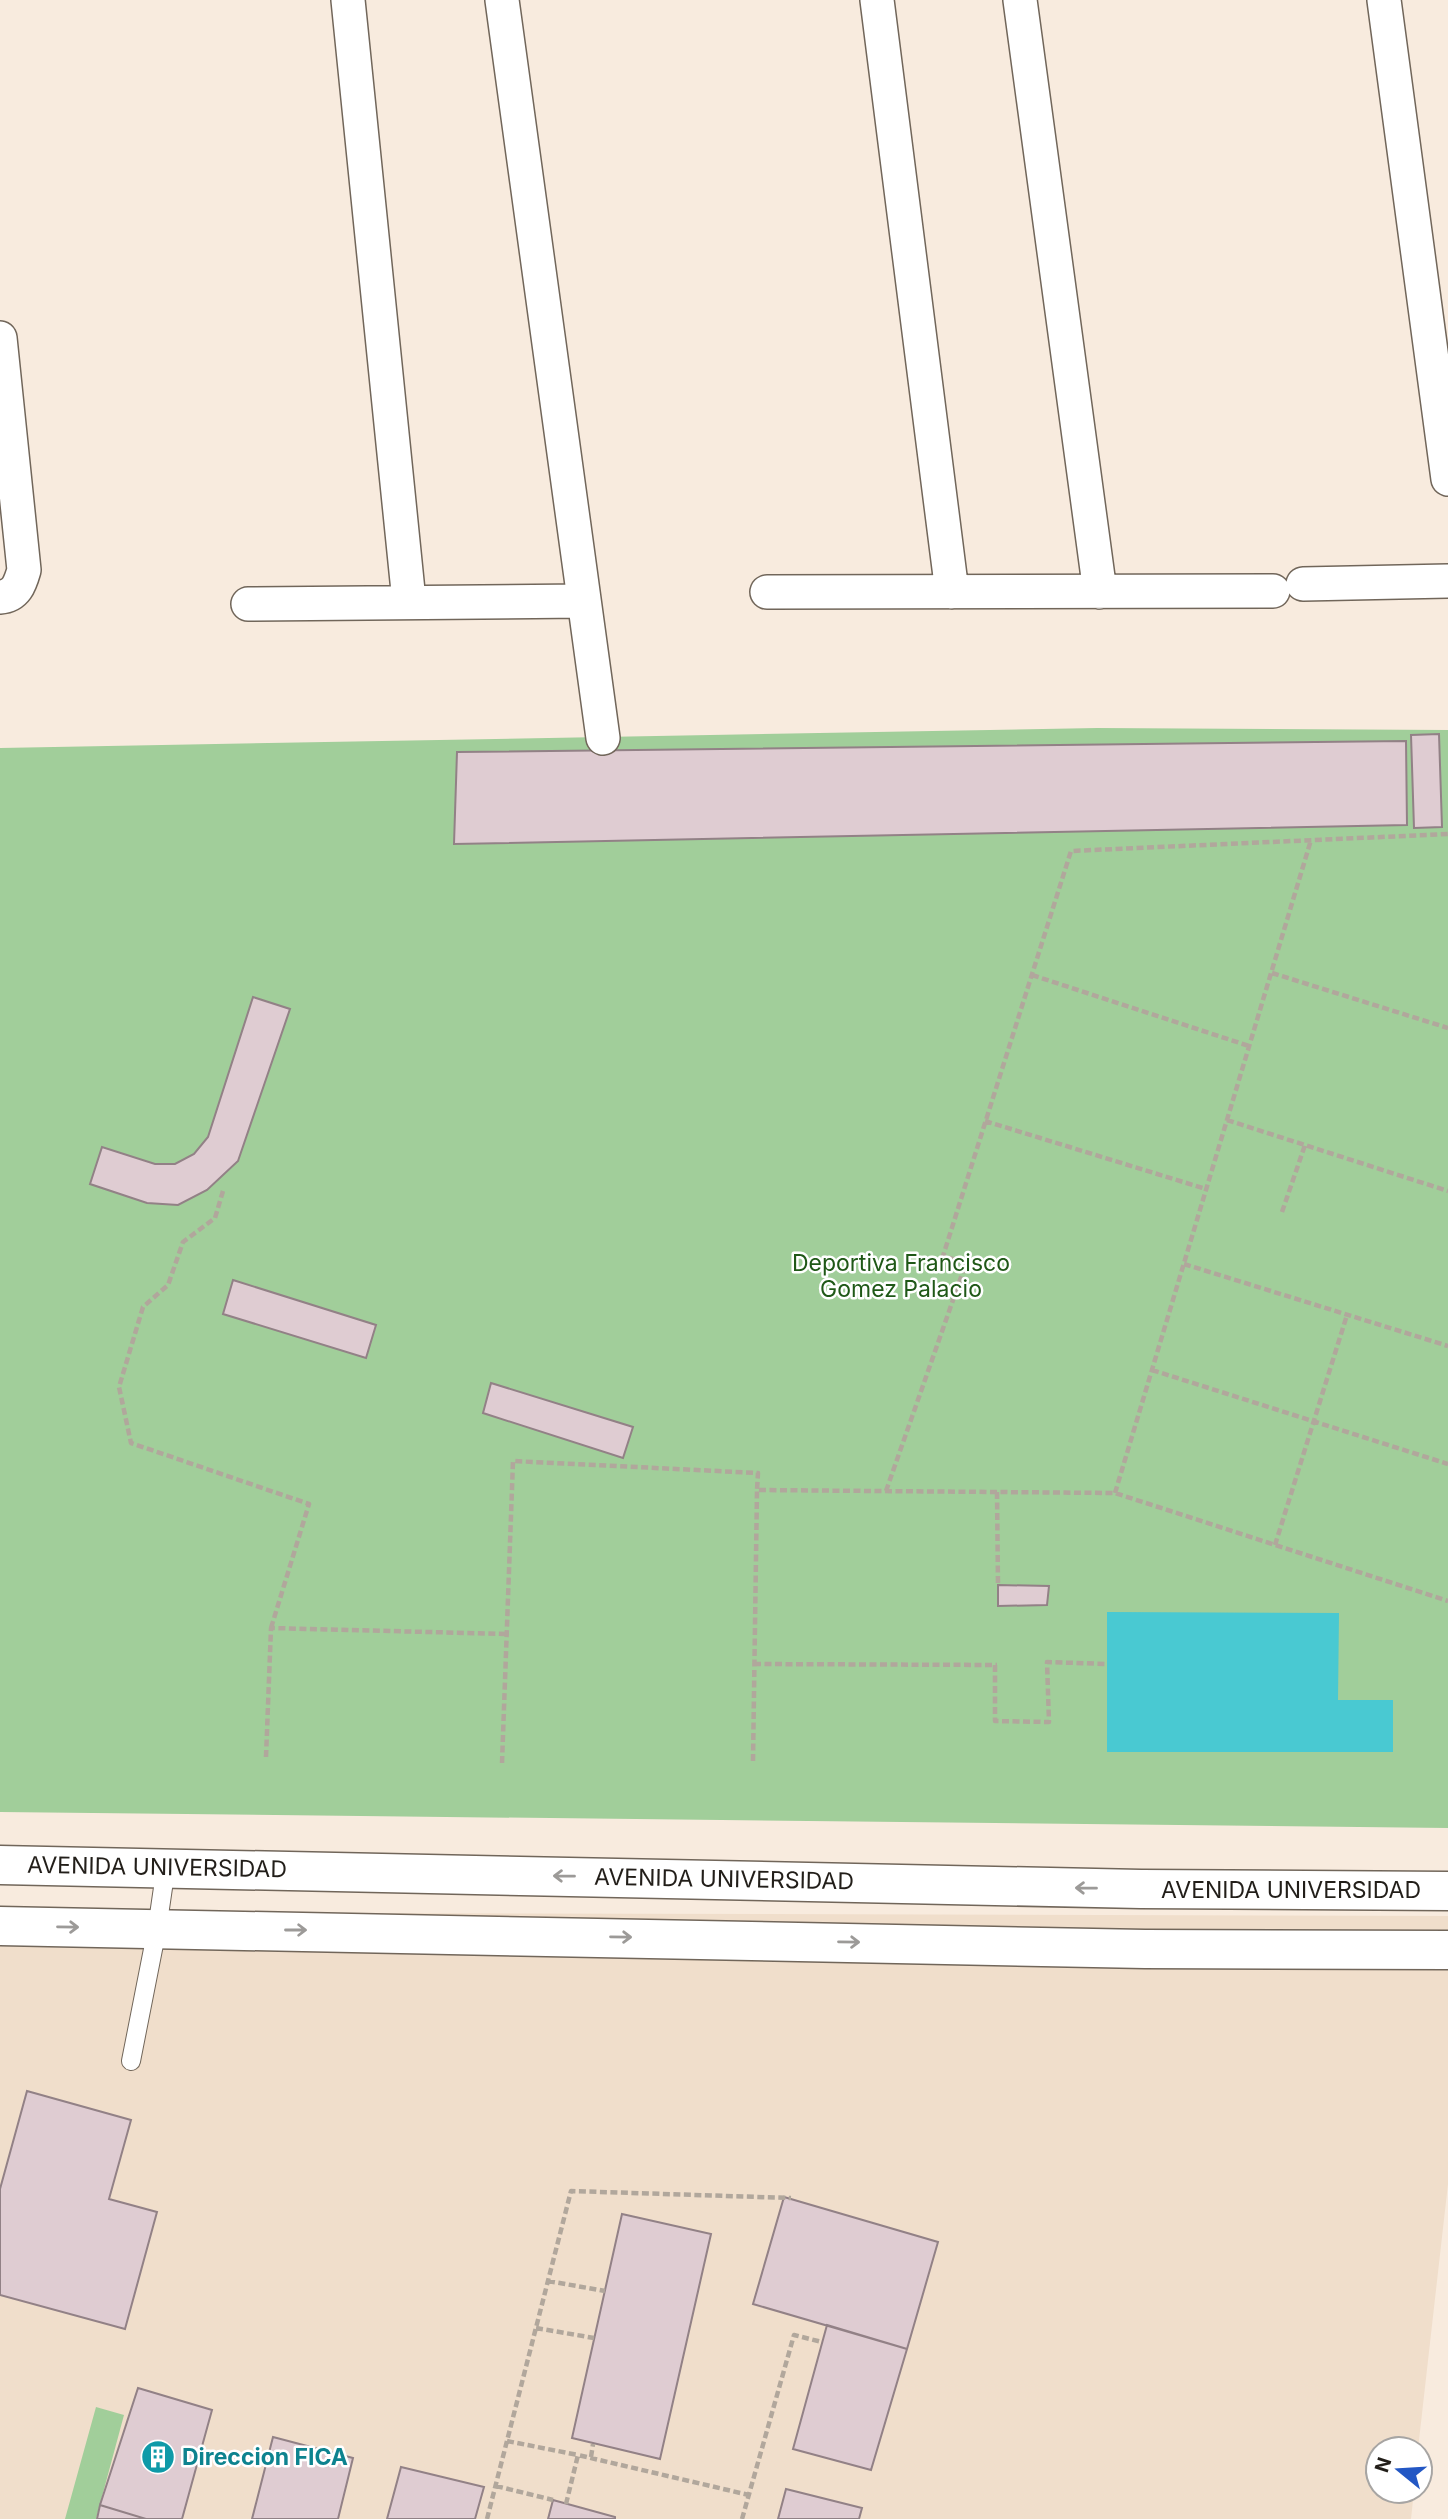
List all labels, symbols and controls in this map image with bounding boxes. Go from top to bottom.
park label: Deportiva Francisco Gomez Palacio [792,1249,1010,1303]
street label: AVENIDA UNIVERSIDAD [27,1851,287,1883]
street label: AVENIDA UNIVERSIDAD [594,1863,854,1895]
one-way arrow [553,1869,576,1882]
street label: AVENIDA UNIVERSIDAD [1161,1876,1421,1904]
one-way arrow [1075,1881,1098,1894]
one-way arrow [56,1920,79,1934]
one-way arrow [284,1923,307,1937]
one-way arrow [609,1930,632,1943]
one-way arrow [837,1935,860,1949]
north arrow [1364,2435,1434,2505]
building icon: Direccion FICA [139,2438,177,2476]
place label: Direccion FICA [182,2443,348,2471]
text: N [1370,2454,1396,2475]

